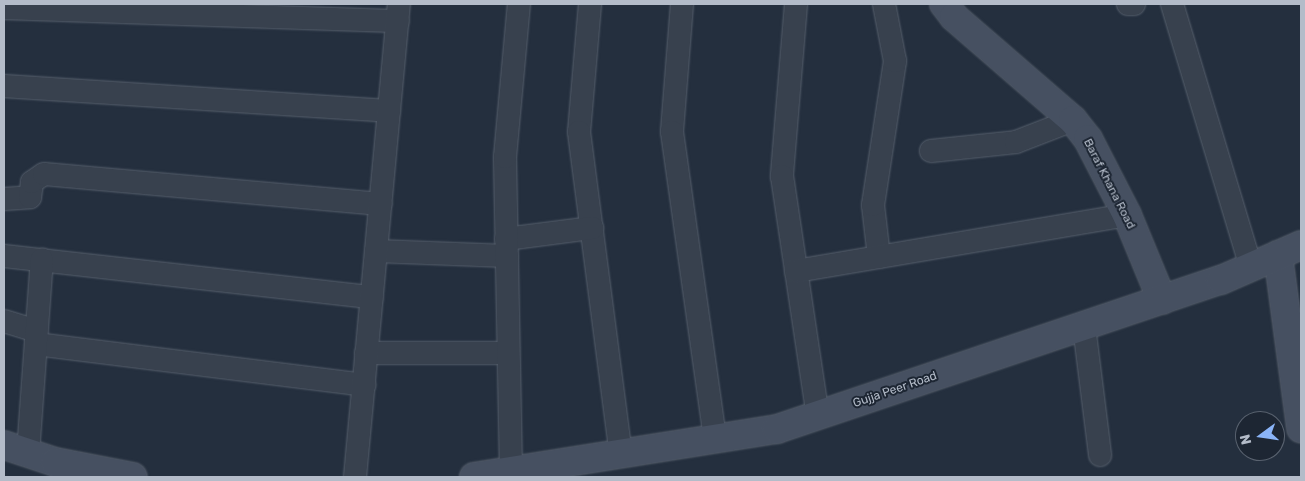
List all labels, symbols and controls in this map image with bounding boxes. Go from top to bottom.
street label: Baraf Khana Road [1080,136,1138,232]
street label: Gujja Peer Road [851,369,939,411]
north arrow [1235,411,1285,461]
text: N [1236,433,1255,446]

